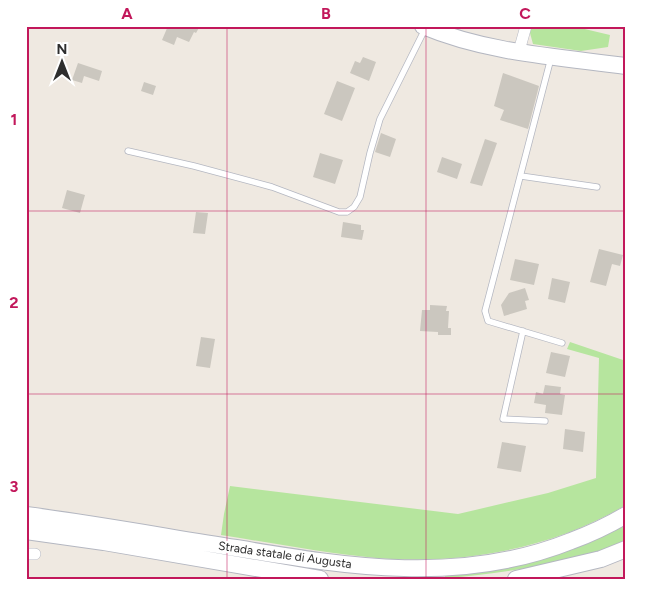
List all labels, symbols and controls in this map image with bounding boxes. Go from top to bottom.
text: A [121,4,133,23]
text: B [321,4,331,23]
text: C [519,4,531,23]
north arrow [38,38,88,88]
text: N [57,41,67,58]
text: 1 [11,110,17,129]
text: 2 [9,293,19,312]
text: 3 [10,477,19,496]
street label: Strada statale di Augusta [217,539,353,571]

